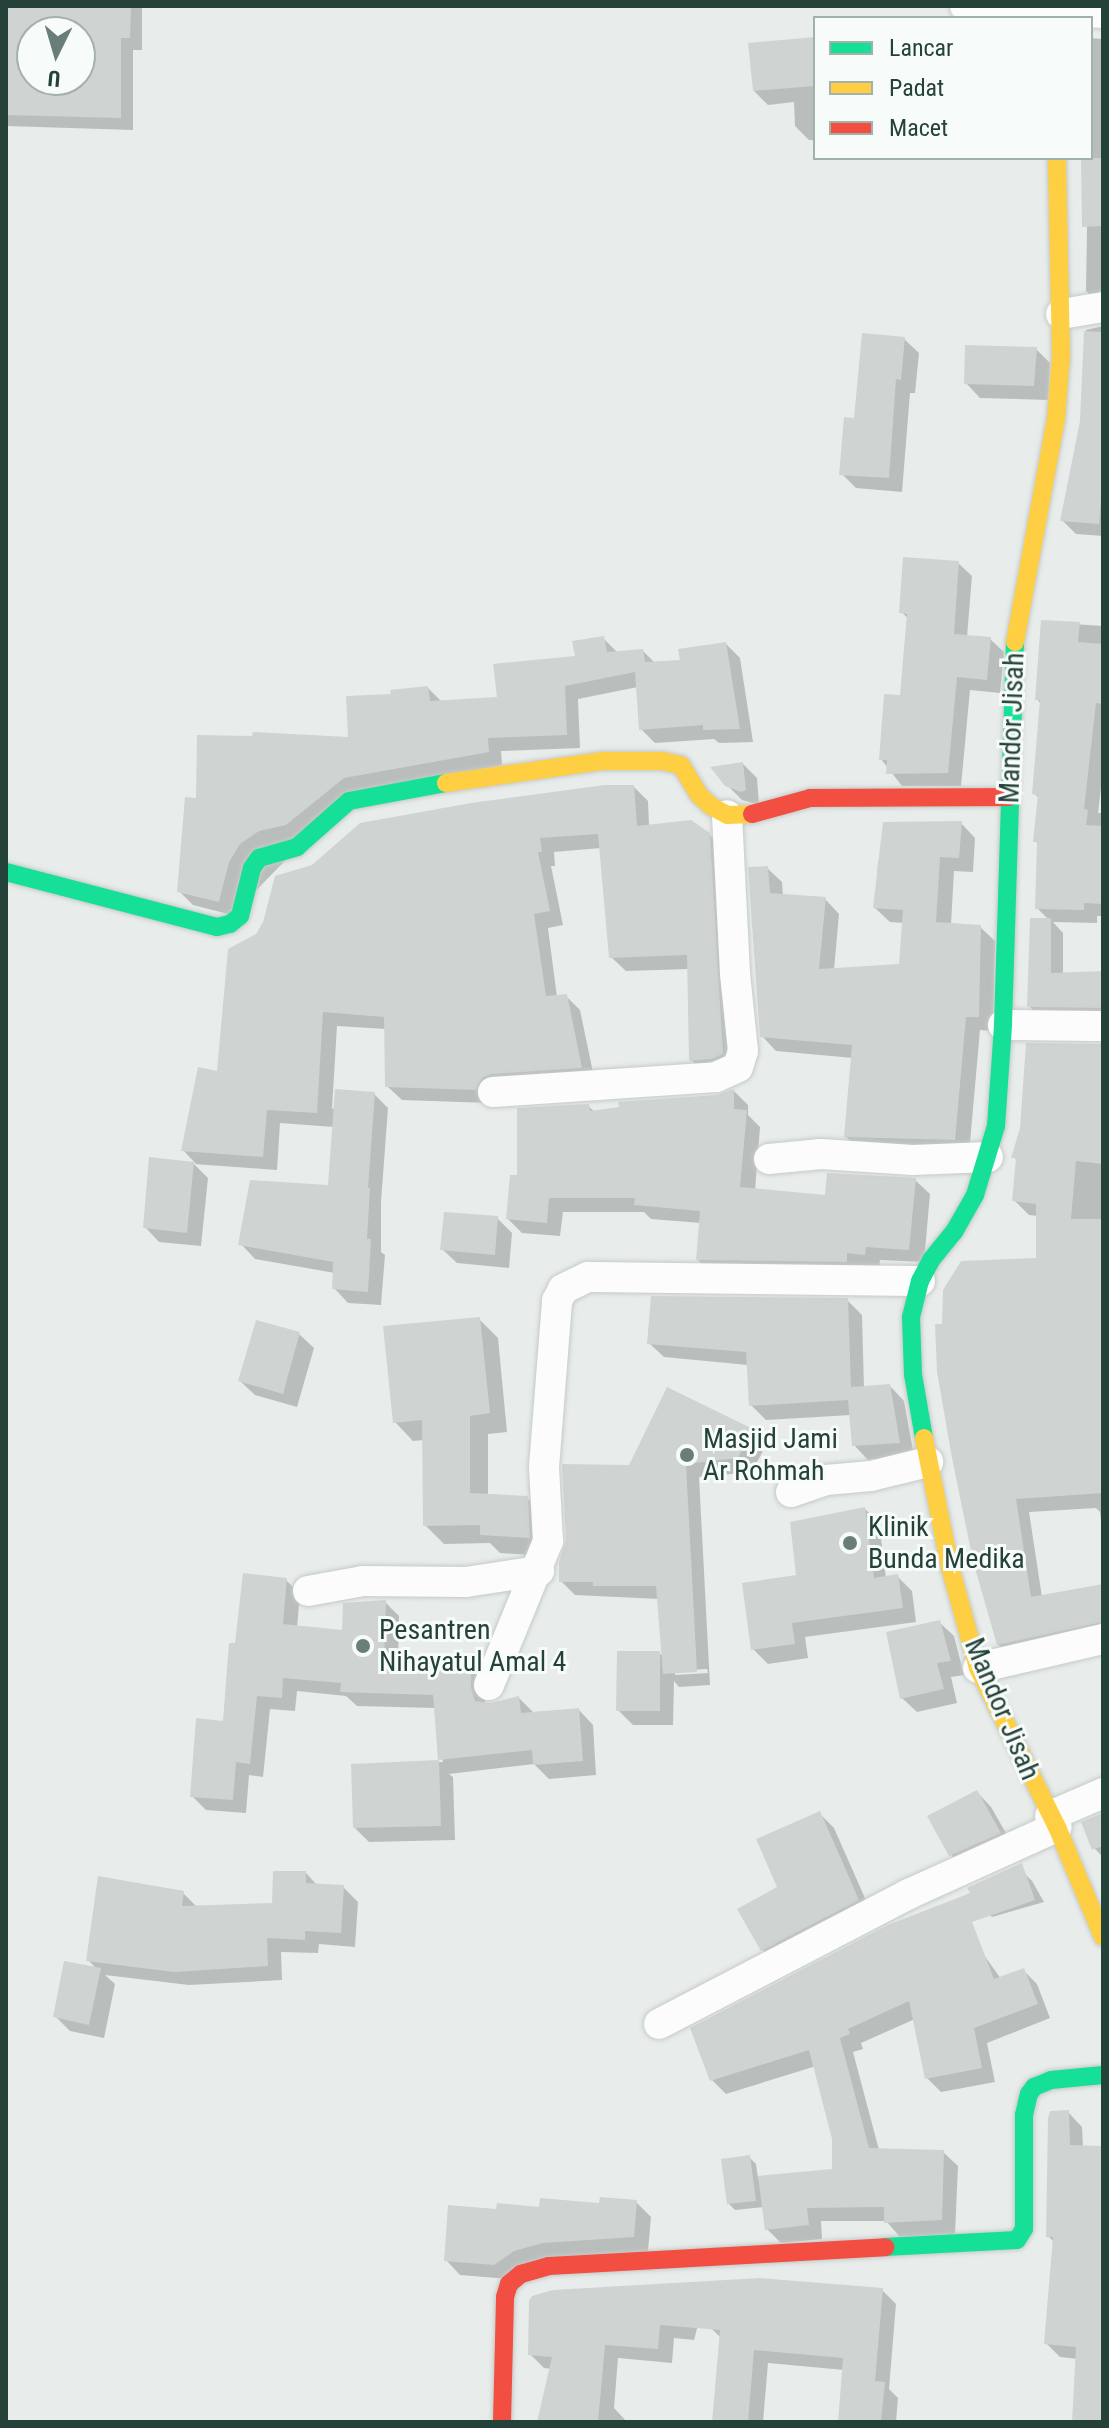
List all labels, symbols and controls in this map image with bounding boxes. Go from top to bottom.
north arrow [16,16,96,96]
legend [813,16,1093,160]
text: Lancar [889,34,953,62]
text: U [47,65,61,91]
text: Padat [889,74,944,102]
text: Macet [889,114,948,142]
street label: Mandor Jisah [993,652,1031,804]
place label: Masjid Jami Ar Rohmah [703,1422,838,1488]
marker: Masjid Jami Ar Rohmah [678,1446,696,1464]
place label: Klinik Bunda Medika [868,1510,1025,1576]
marker: Klinik Bunda Medika [839,1532,861,1554]
place label: Pesantren Nihayatul Amal 4 [379,1613,566,1679]
street label: Mandor Jisah [957,1633,1047,1785]
marker: Pesantren Nihayatul Amal 4 [354,1637,372,1655]

